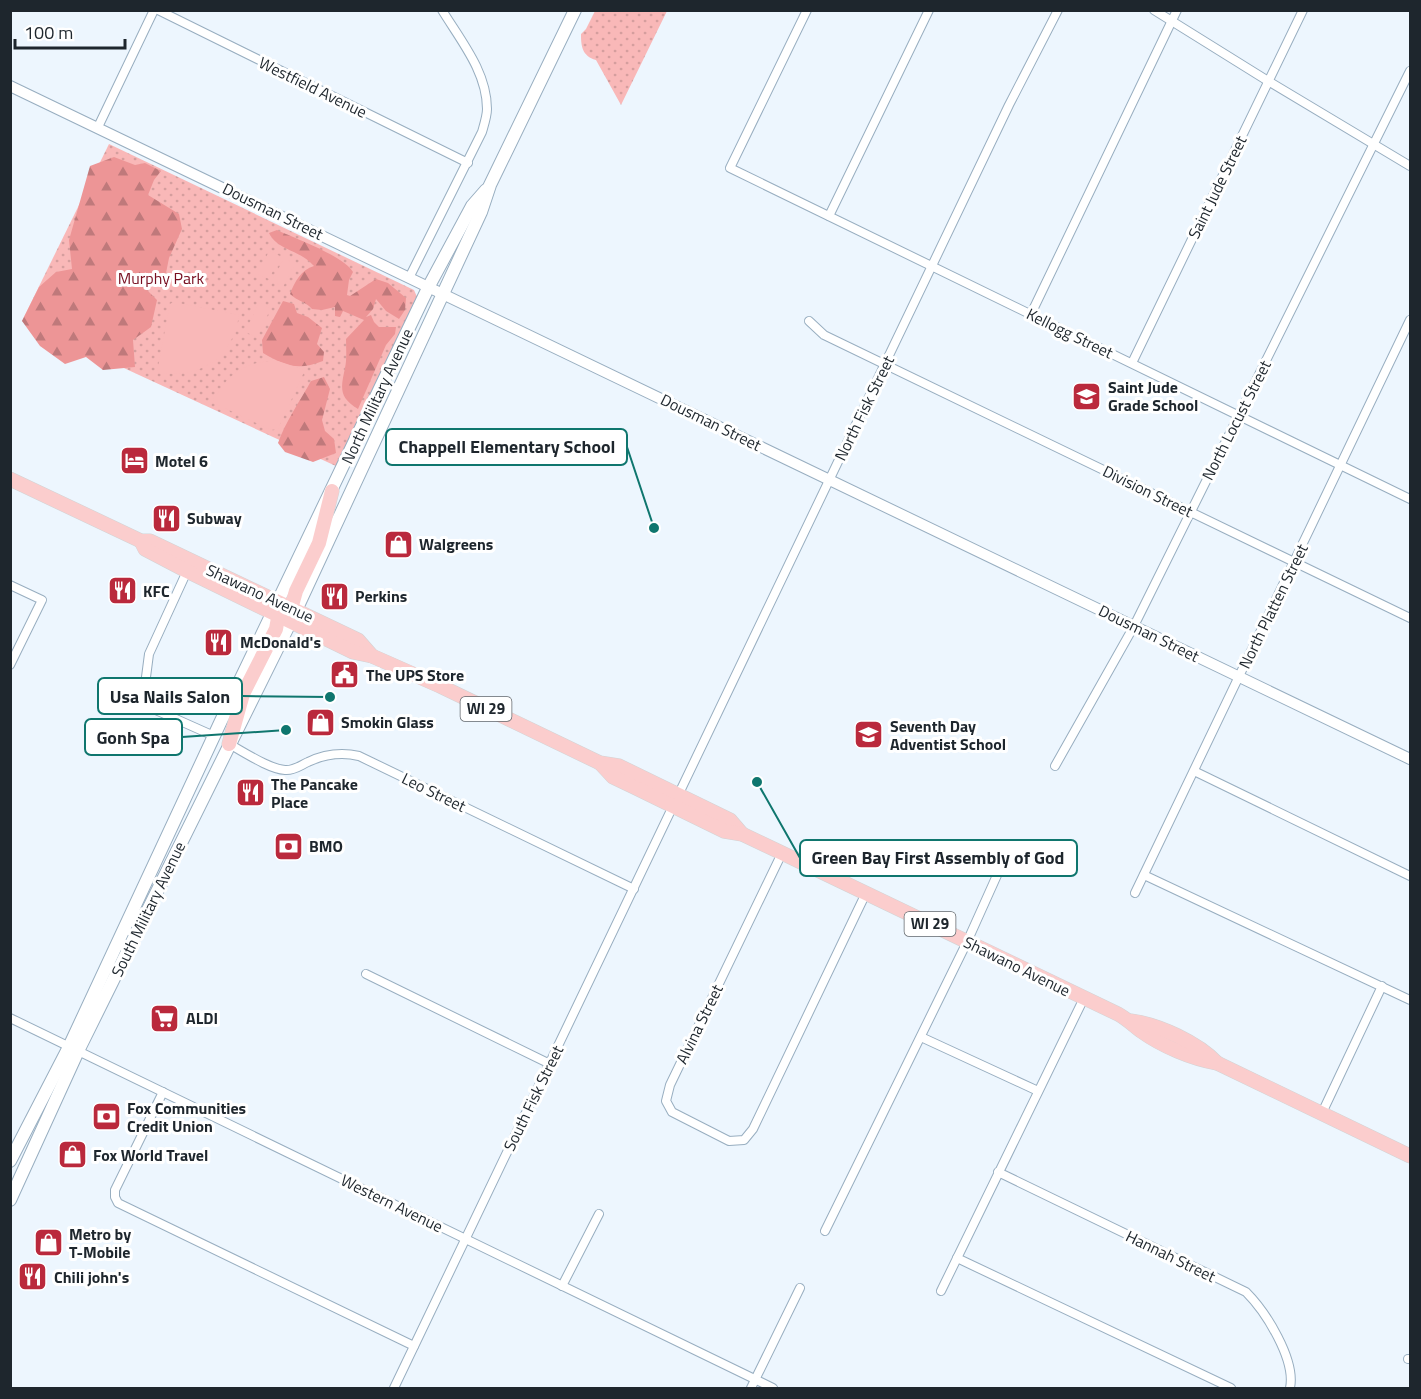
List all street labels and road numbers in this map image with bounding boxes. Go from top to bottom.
street label: Westfield Avenue [255,50,371,124]
street label: Saint Jude Street [1182,131,1253,243]
street label: Dousman Street [219,176,328,246]
street label: Kellogg Street [1022,302,1118,365]
street label: North Military Avenue [335,324,419,468]
street label: North Fisk Street [828,351,900,465]
street label: North Locust Street [1195,356,1277,484]
street label: Dousman Street [657,387,766,457]
street label: Division Street [1099,459,1198,523]
street label: North Platten Street [1232,539,1314,673]
street label: Shawano Avenue [202,558,318,628]
street label: Dousman Street [1095,598,1204,668]
road number: WI 29 [460,697,512,721]
street label: Leo Street [398,766,471,818]
street label: South Military Avenue [105,837,191,981]
road number: WI 29 [904,912,956,936]
street label: Shawano Avenue [960,930,1074,1002]
street label: Alvina Street [669,980,729,1068]
street label: South Fisk Street [497,1041,569,1155]
street label: Western Avenue [337,1168,447,1238]
street label: Hannah Street [1122,1224,1220,1288]

